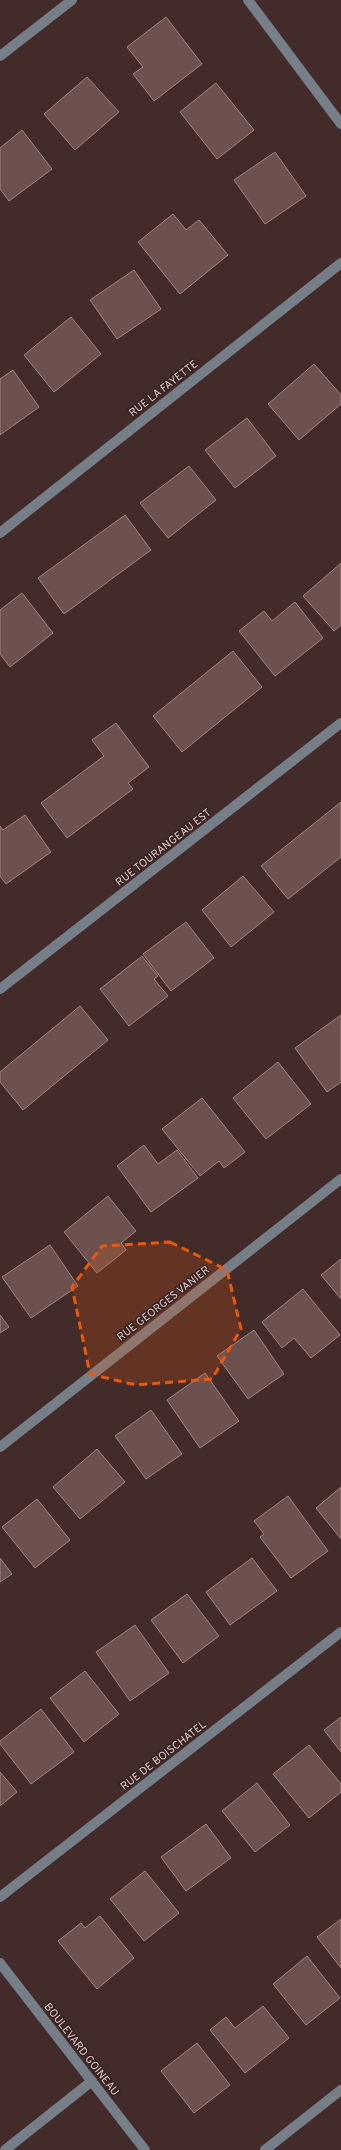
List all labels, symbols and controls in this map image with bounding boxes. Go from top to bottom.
street label: RUE LA FAYETTE [126,357,201,420]
street label: RUE TOURANGEAU EST [113,806,214,890]
street label: RUE GEORGES VANIER [114,1263,213,1344]
street label: RUE DE BOISCHATEL [118,1718,209,1794]
street label: BOULEVARD GOINEAU [41,2000,122,2099]

